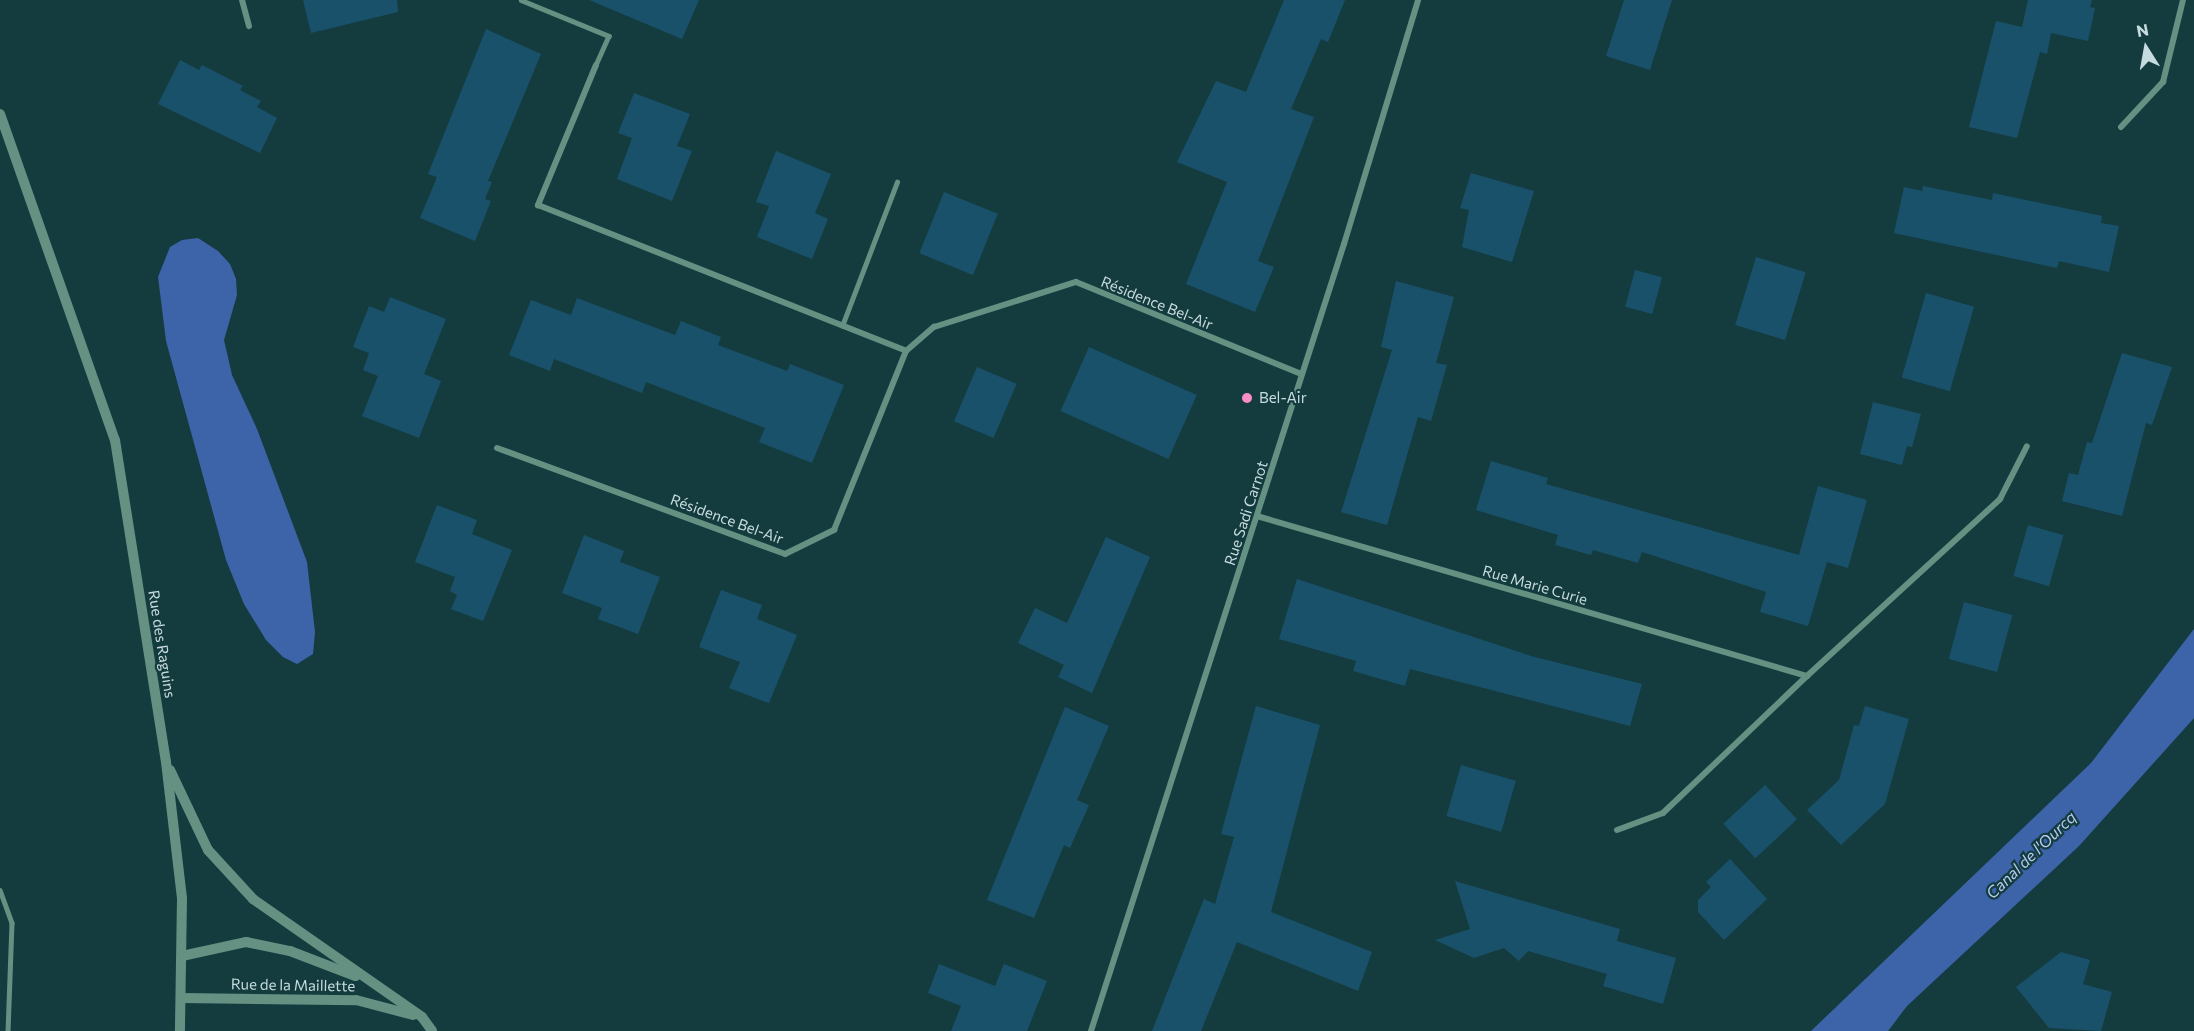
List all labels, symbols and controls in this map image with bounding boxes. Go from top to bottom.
north arrow [2116,18,2176,78]
text: N [2135,19,2150,40]
street label: Résidence Bel-Air [1098,272,1216,334]
place label: Bel-Air [1259,389,1307,407]
marker: Bel-Air [1240,391,1254,405]
street label: Rue Sadi Carnot [1221,458,1271,568]
street label: Résidence Bel-Air [668,490,786,548]
street label: Rue Marie Curie [1480,561,1590,609]
street label: Rue des Raguins [145,589,179,699]
water label: Canal de l'Ourcq [1982,807,2080,903]
street label: Rue de la Maillette [231,975,355,995]

